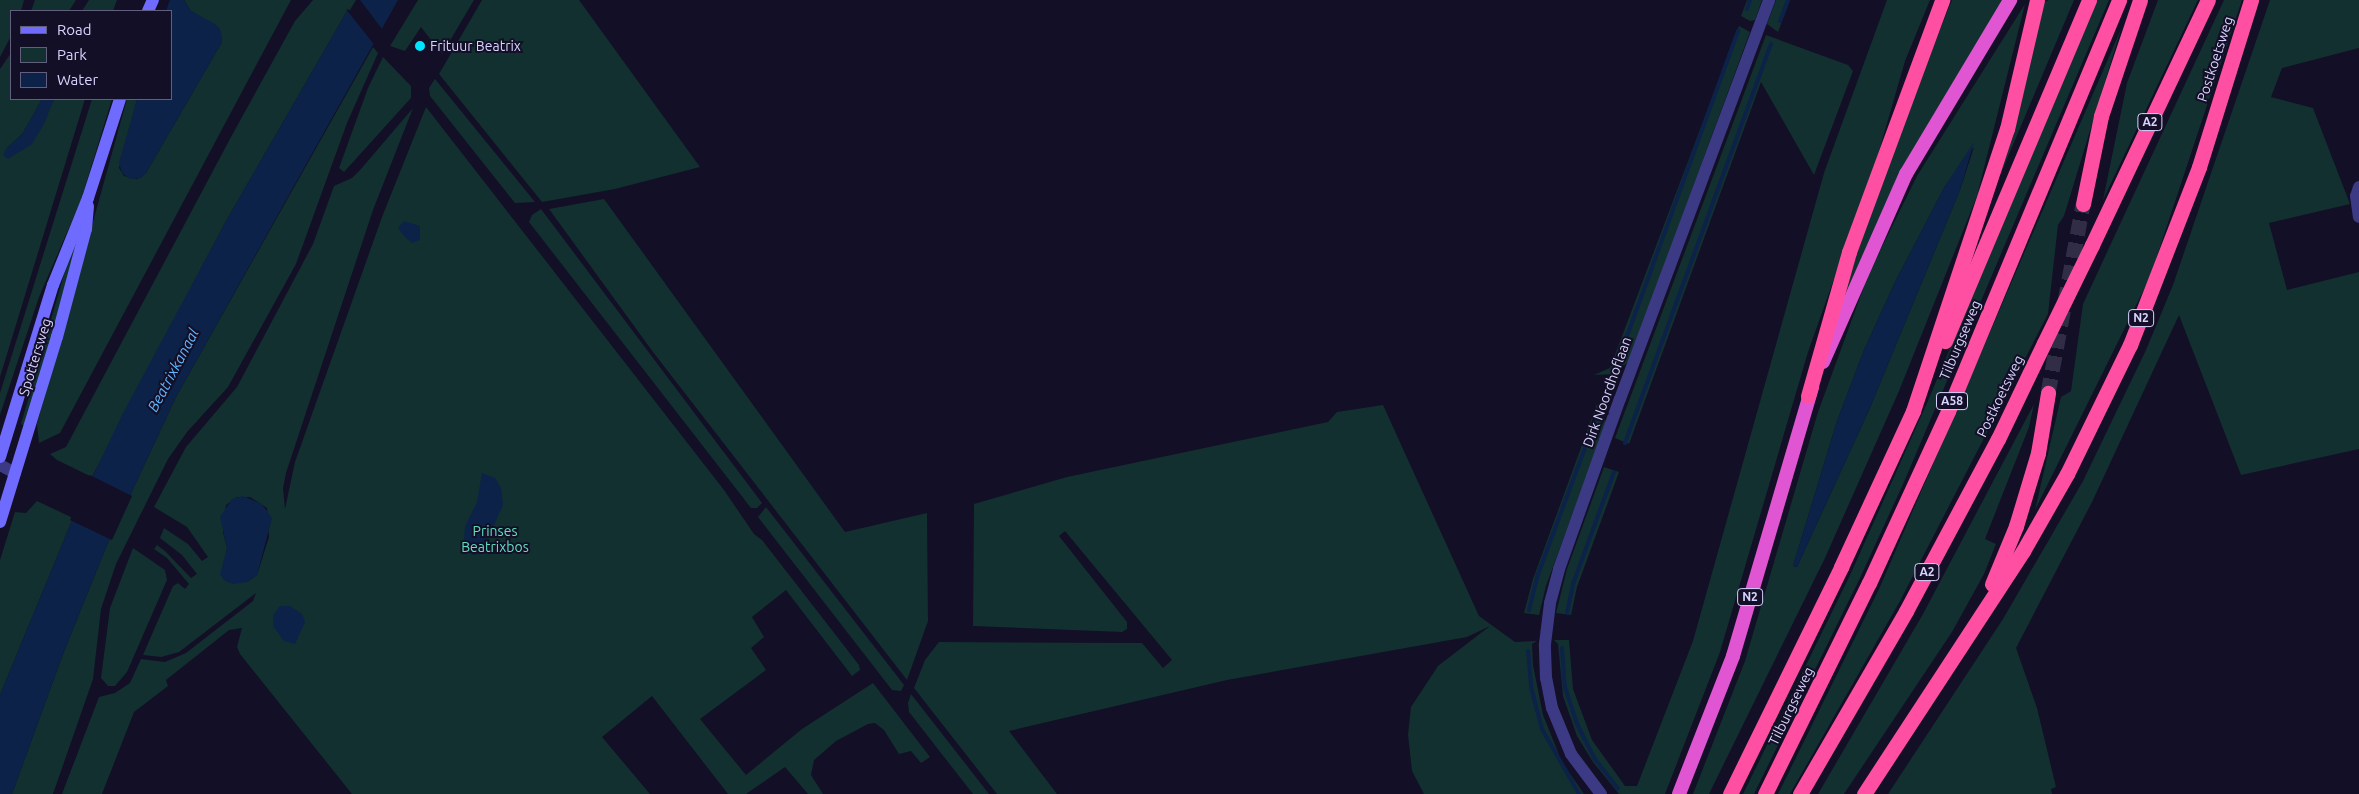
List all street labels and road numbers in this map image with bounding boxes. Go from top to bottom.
street label: Postkoetsweg [2193,14,2237,104]
road number: A2 [2136,112,2164,132]
street label: Tilburgseweg [1936,298,1984,382]
road number: N2 [2127,308,2155,328]
street label: Spottersweg [15,316,55,398]
street label: Dirk Noordhoflaan [1579,334,1635,450]
street label: Postkoetsweg [1973,352,2027,440]
road number: A58 [1936,392,1968,411]
road number: A2 [1913,562,1941,582]
road number: N2 [1736,588,1764,606]
street label: Tilburgseweg [1765,664,1817,748]

